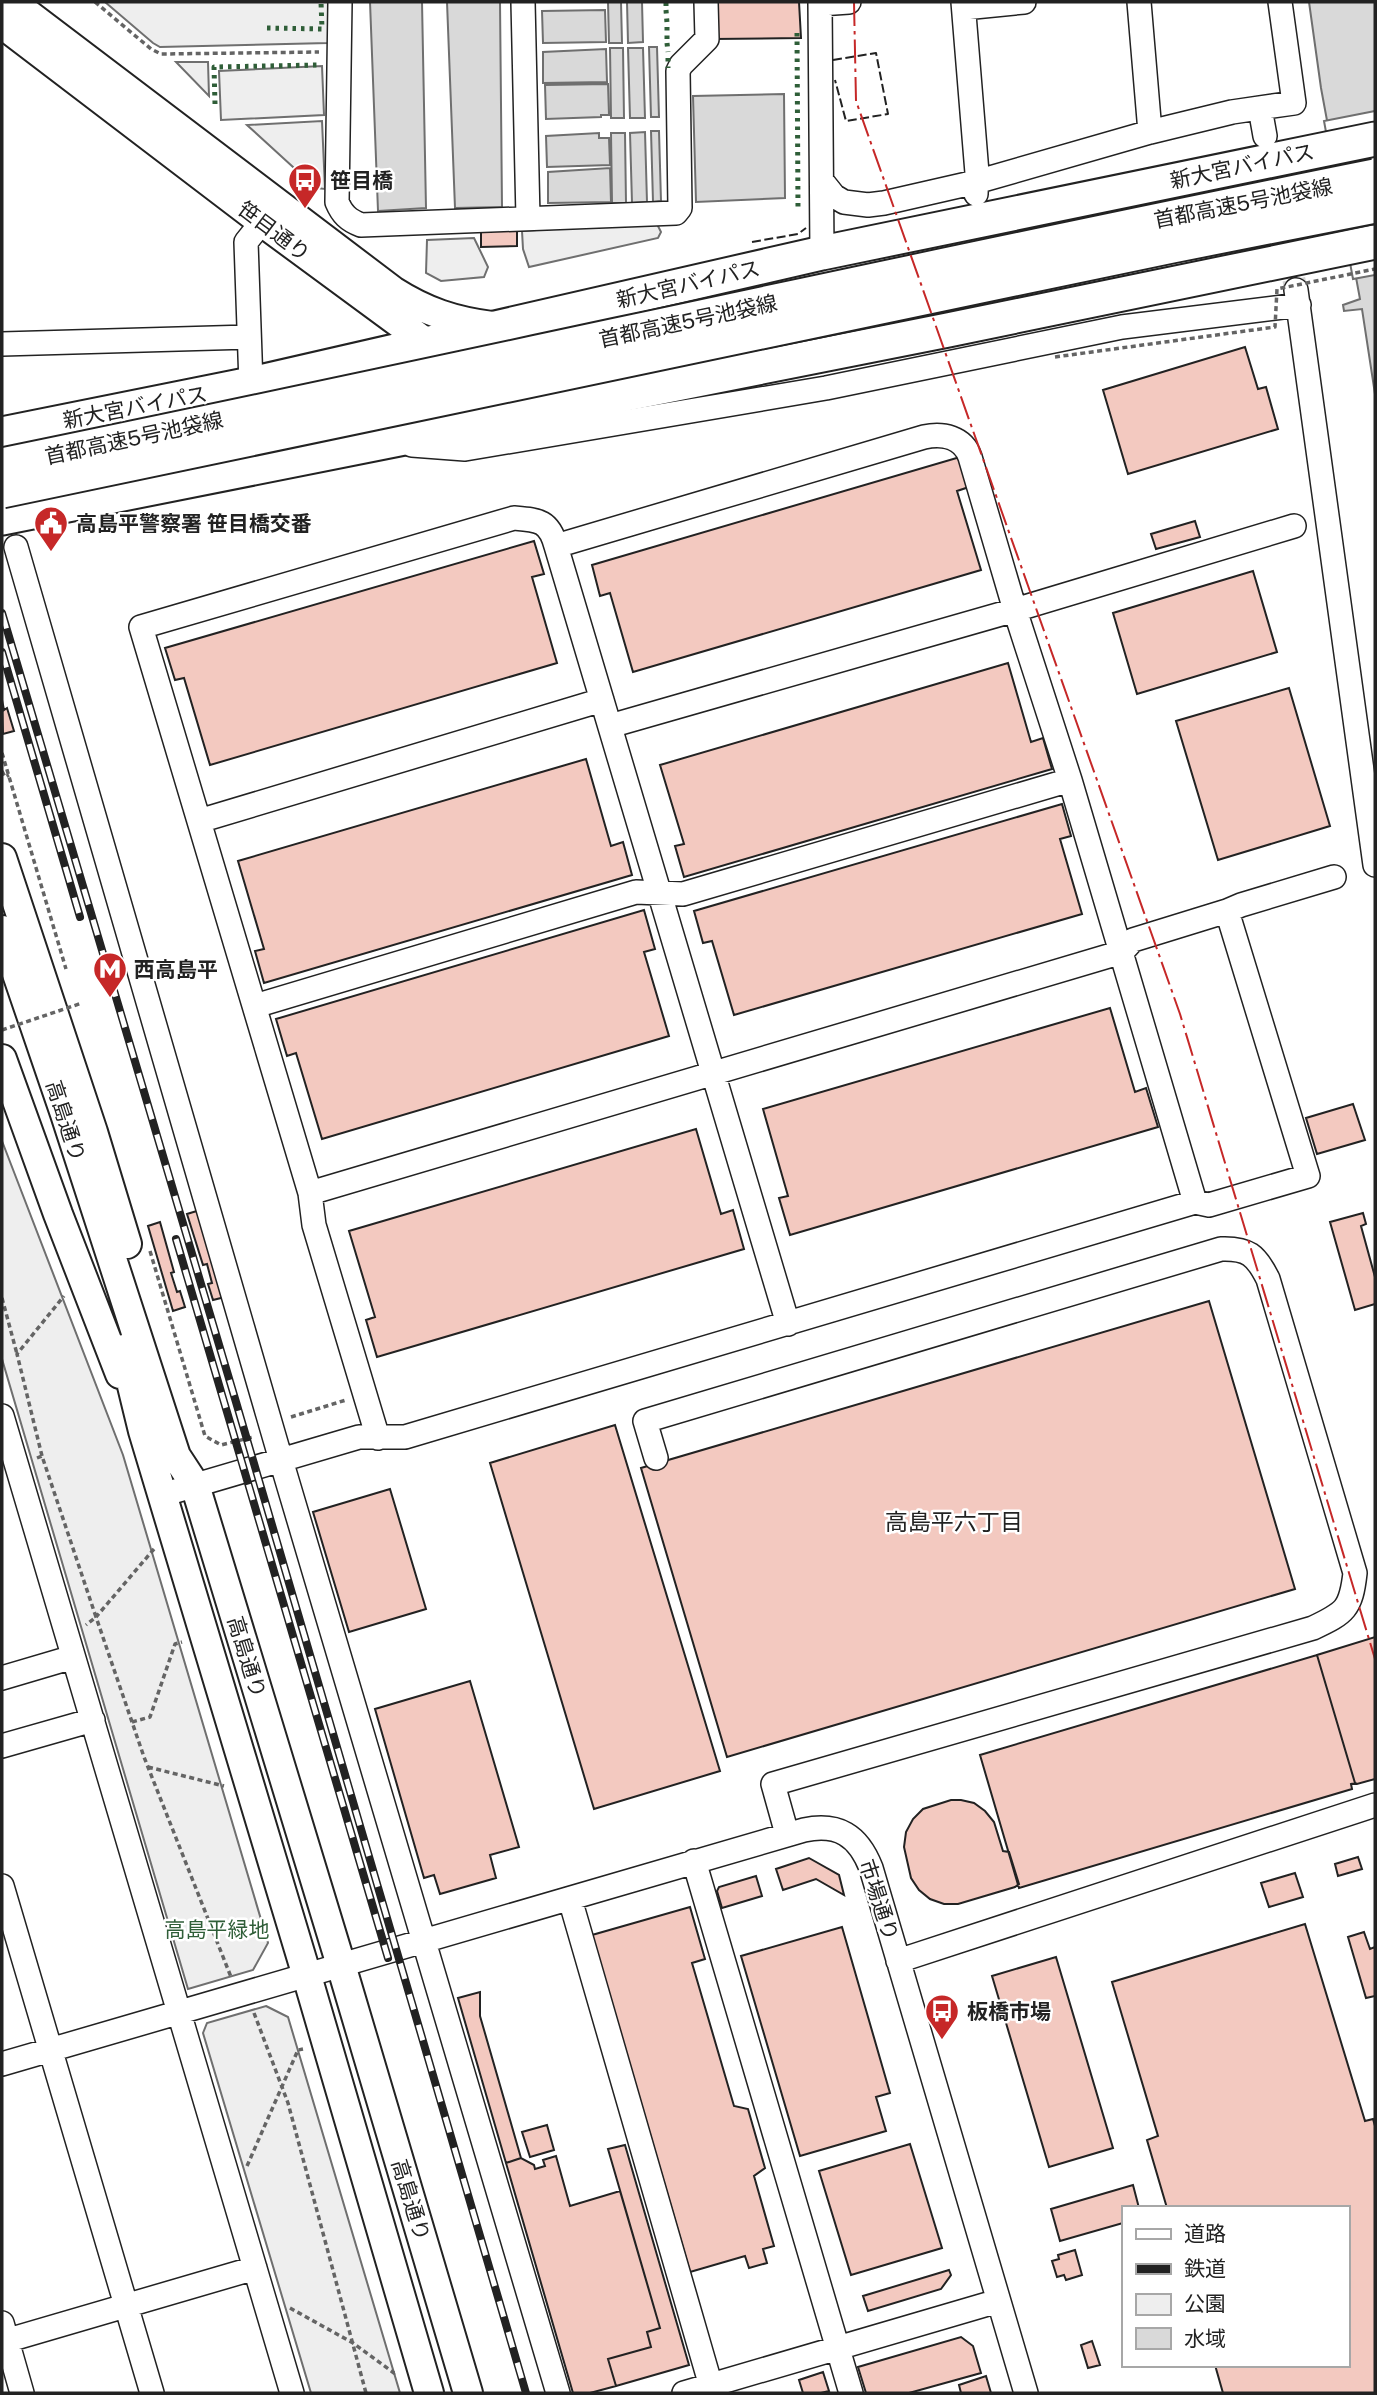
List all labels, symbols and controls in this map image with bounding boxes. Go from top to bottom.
street label: 新大宮バイパス [1168,139,1316,193]
bus stop icon: 笹目橋 [286,161,324,210]
place label: 笹目橋 [330,168,393,193]
street label: 首都高速5号池袋線 [1152,173,1334,233]
street label: 笹目通り [233,196,315,266]
street label: 新大宮バイパス [614,255,762,313]
street label: 首都高速5号池袋線 [597,290,779,352]
street label: 新大宮バイパス [61,381,209,433]
street label: 首都高速5号池袋線 [43,407,225,469]
public building icon: 高島平警察署 笹目橋交番 [32,504,70,553]
place label: 高島平警察署 笹目橋交番 [76,511,312,536]
metro station icon: 西高島平 [91,950,129,999]
place label: 西高島平 [134,957,218,982]
street label: 高島通り [41,1077,91,1165]
district label: 高島平六丁目 [885,1508,1023,1535]
street label: 高島通り [223,1613,271,1701]
street label: 市場通り [854,1856,904,1944]
park label: 高島平緑地 [165,1917,270,1942]
bus stop icon: 板橋市場 [923,1992,961,2041]
place label: 板橋市場 [967,1999,1051,2024]
street label: 高島通り [387,2156,435,2244]
legend [1122,2206,1349,2367]
text: 道路 [1184,2221,1226,2246]
text: 鉄道 [1184,2256,1226,2281]
text: 公園 [1184,2291,1226,2316]
text: 水域 [1184,2326,1226,2351]

